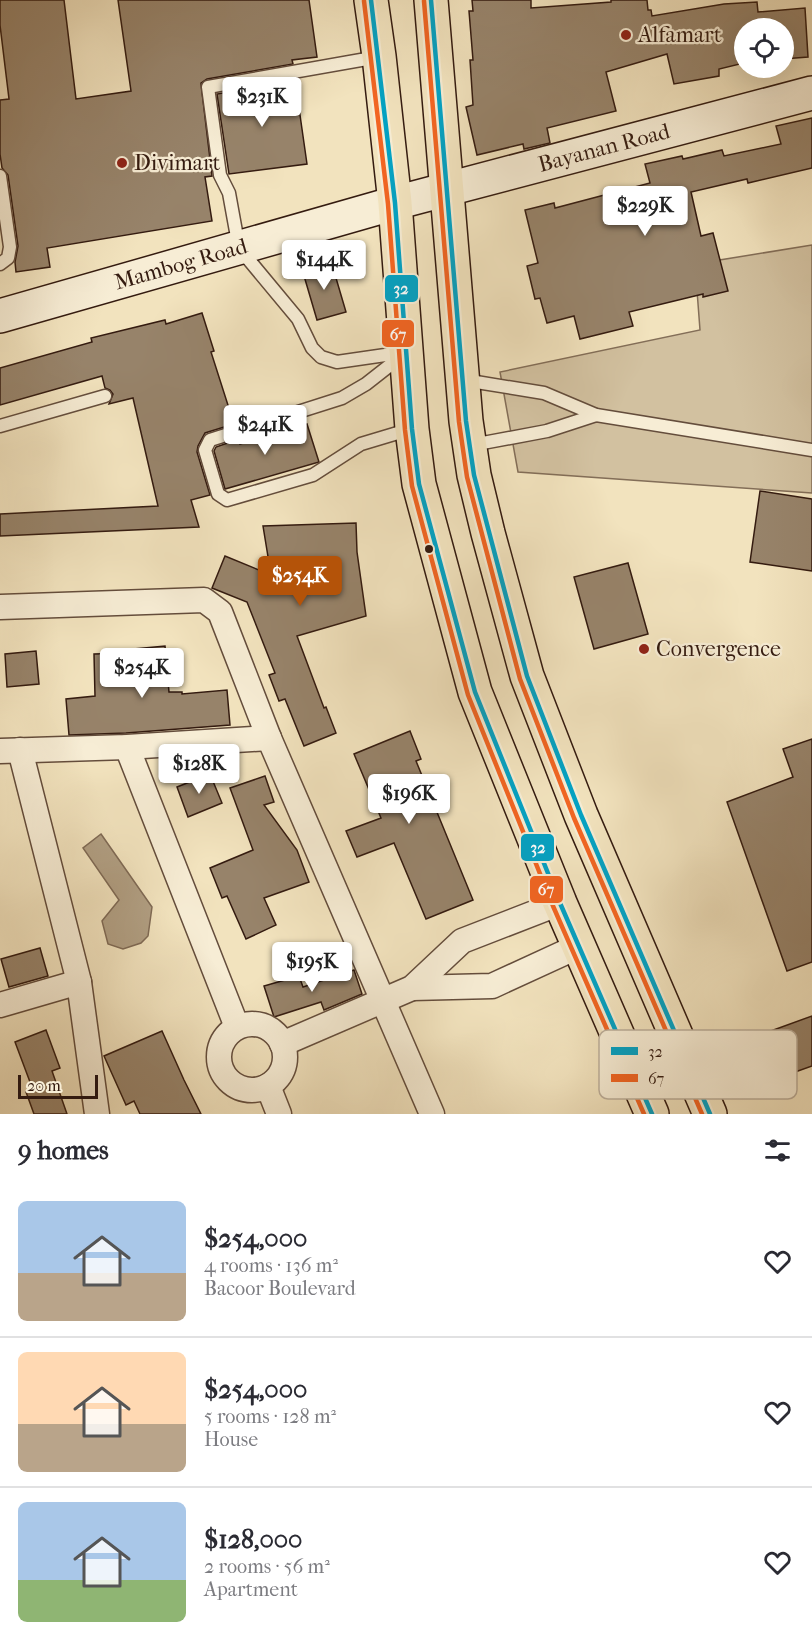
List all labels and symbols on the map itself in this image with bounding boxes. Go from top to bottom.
place label: Alfamart [637,22,722,48]
marker: Alfamart [619,28,633,42]
pin: $231K [220,77,304,128]
street label: Bayanan Road [535,118,674,178]
place label: Divimart [134,150,220,176]
marker: Divimart [115,156,129,170]
pin: $229K [603,186,687,237]
street label: Mambog Road [111,233,251,296]
pin: $144K [282,240,366,291]
line badge: 32 [384,274,419,303]
text: 32 [394,279,408,299]
line badge: 67 [381,319,415,348]
text: 67 [390,325,406,344]
pin: $241K [223,405,307,456]
unlabelled marker [423,543,435,555]
pin: $254K [258,556,342,607]
place label: Convergence [656,636,781,662]
marker: Convergence [637,642,651,656]
pin: $254K [100,648,184,699]
pin: $128K [157,744,241,795]
pin: $196K [367,774,451,825]
line badge: 32 [520,833,555,862]
text: 32 [531,838,545,858]
line badge: 67 [529,875,564,904]
text: 67 [538,880,554,899]
pin: $195K [270,942,354,993]
legend [599,1030,797,1099]
text: 32 [648,1042,663,1061]
text: 67 [648,1069,665,1088]
scale bar [18,1072,98,1100]

